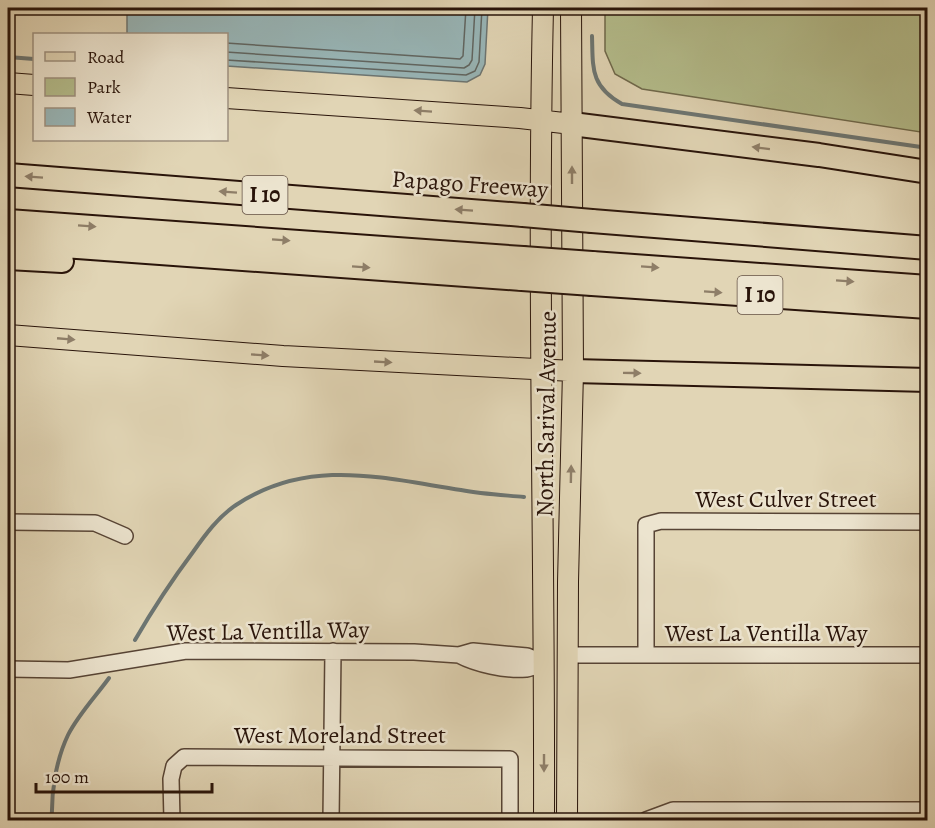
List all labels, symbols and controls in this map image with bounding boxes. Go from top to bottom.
legend [33,33,228,141]
text: Road [87,45,125,69]
text: Park [87,75,121,99]
text: Water [86,105,132,129]
one-way arrow [413,107,432,116]
one-way arrow [751,143,770,152]
street label: Papago Freeway [391,163,550,205]
one-way arrow [567,165,577,184]
one-way arrow [24,173,43,182]
road number: I 10 [242,176,288,214]
one-way arrow [218,187,237,197]
one-way arrow [455,206,474,215]
one-way arrow [77,221,96,231]
one-way arrow [272,235,291,245]
one-way arrow [352,262,371,272]
one-way arrow [641,262,660,272]
road number: I 10 [738,276,783,314]
one-way arrow [835,276,854,286]
one-way arrow [704,287,723,297]
street label: North Sarival Avenue [528,311,564,517]
one-way arrow [56,335,75,344]
one-way arrow [251,350,270,360]
one-way arrow [373,357,392,367]
one-way arrow [622,369,641,378]
one-way arrow [566,464,576,483]
street label: West Culver Street [694,483,877,515]
street label: West La Ventilla Way [165,613,370,649]
street label: West La Ventilla Way [664,617,868,649]
street label: West Moreland Street [233,719,446,751]
one-way arrow [539,754,549,773]
scale bar [36,756,212,794]
text: 100 m [45,765,89,789]

